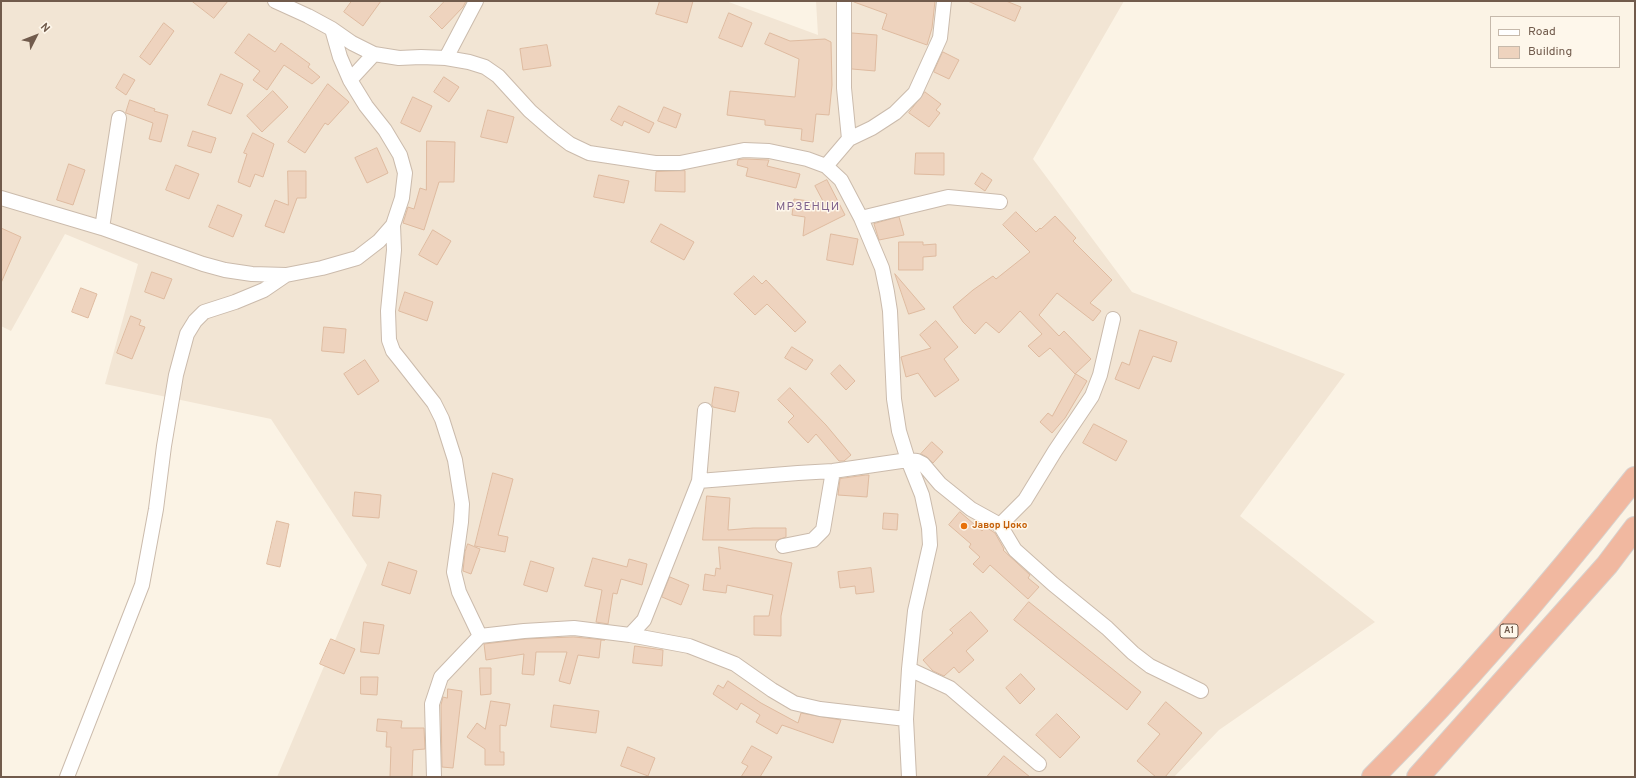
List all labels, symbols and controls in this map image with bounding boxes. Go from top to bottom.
north arrow [16,16,56,56]
legend [1490,16,1620,68]
text: N [37,20,53,36]
text: Road [1528,24,1556,40]
text: Building [1528,44,1572,60]
district label: МРЗЕНЦИ [776,201,840,215]
place label: Јавор Џоко [972,520,1027,532]
marker: Јавор Џоко [959,521,969,531]
road number: A1 [1500,624,1518,638]

